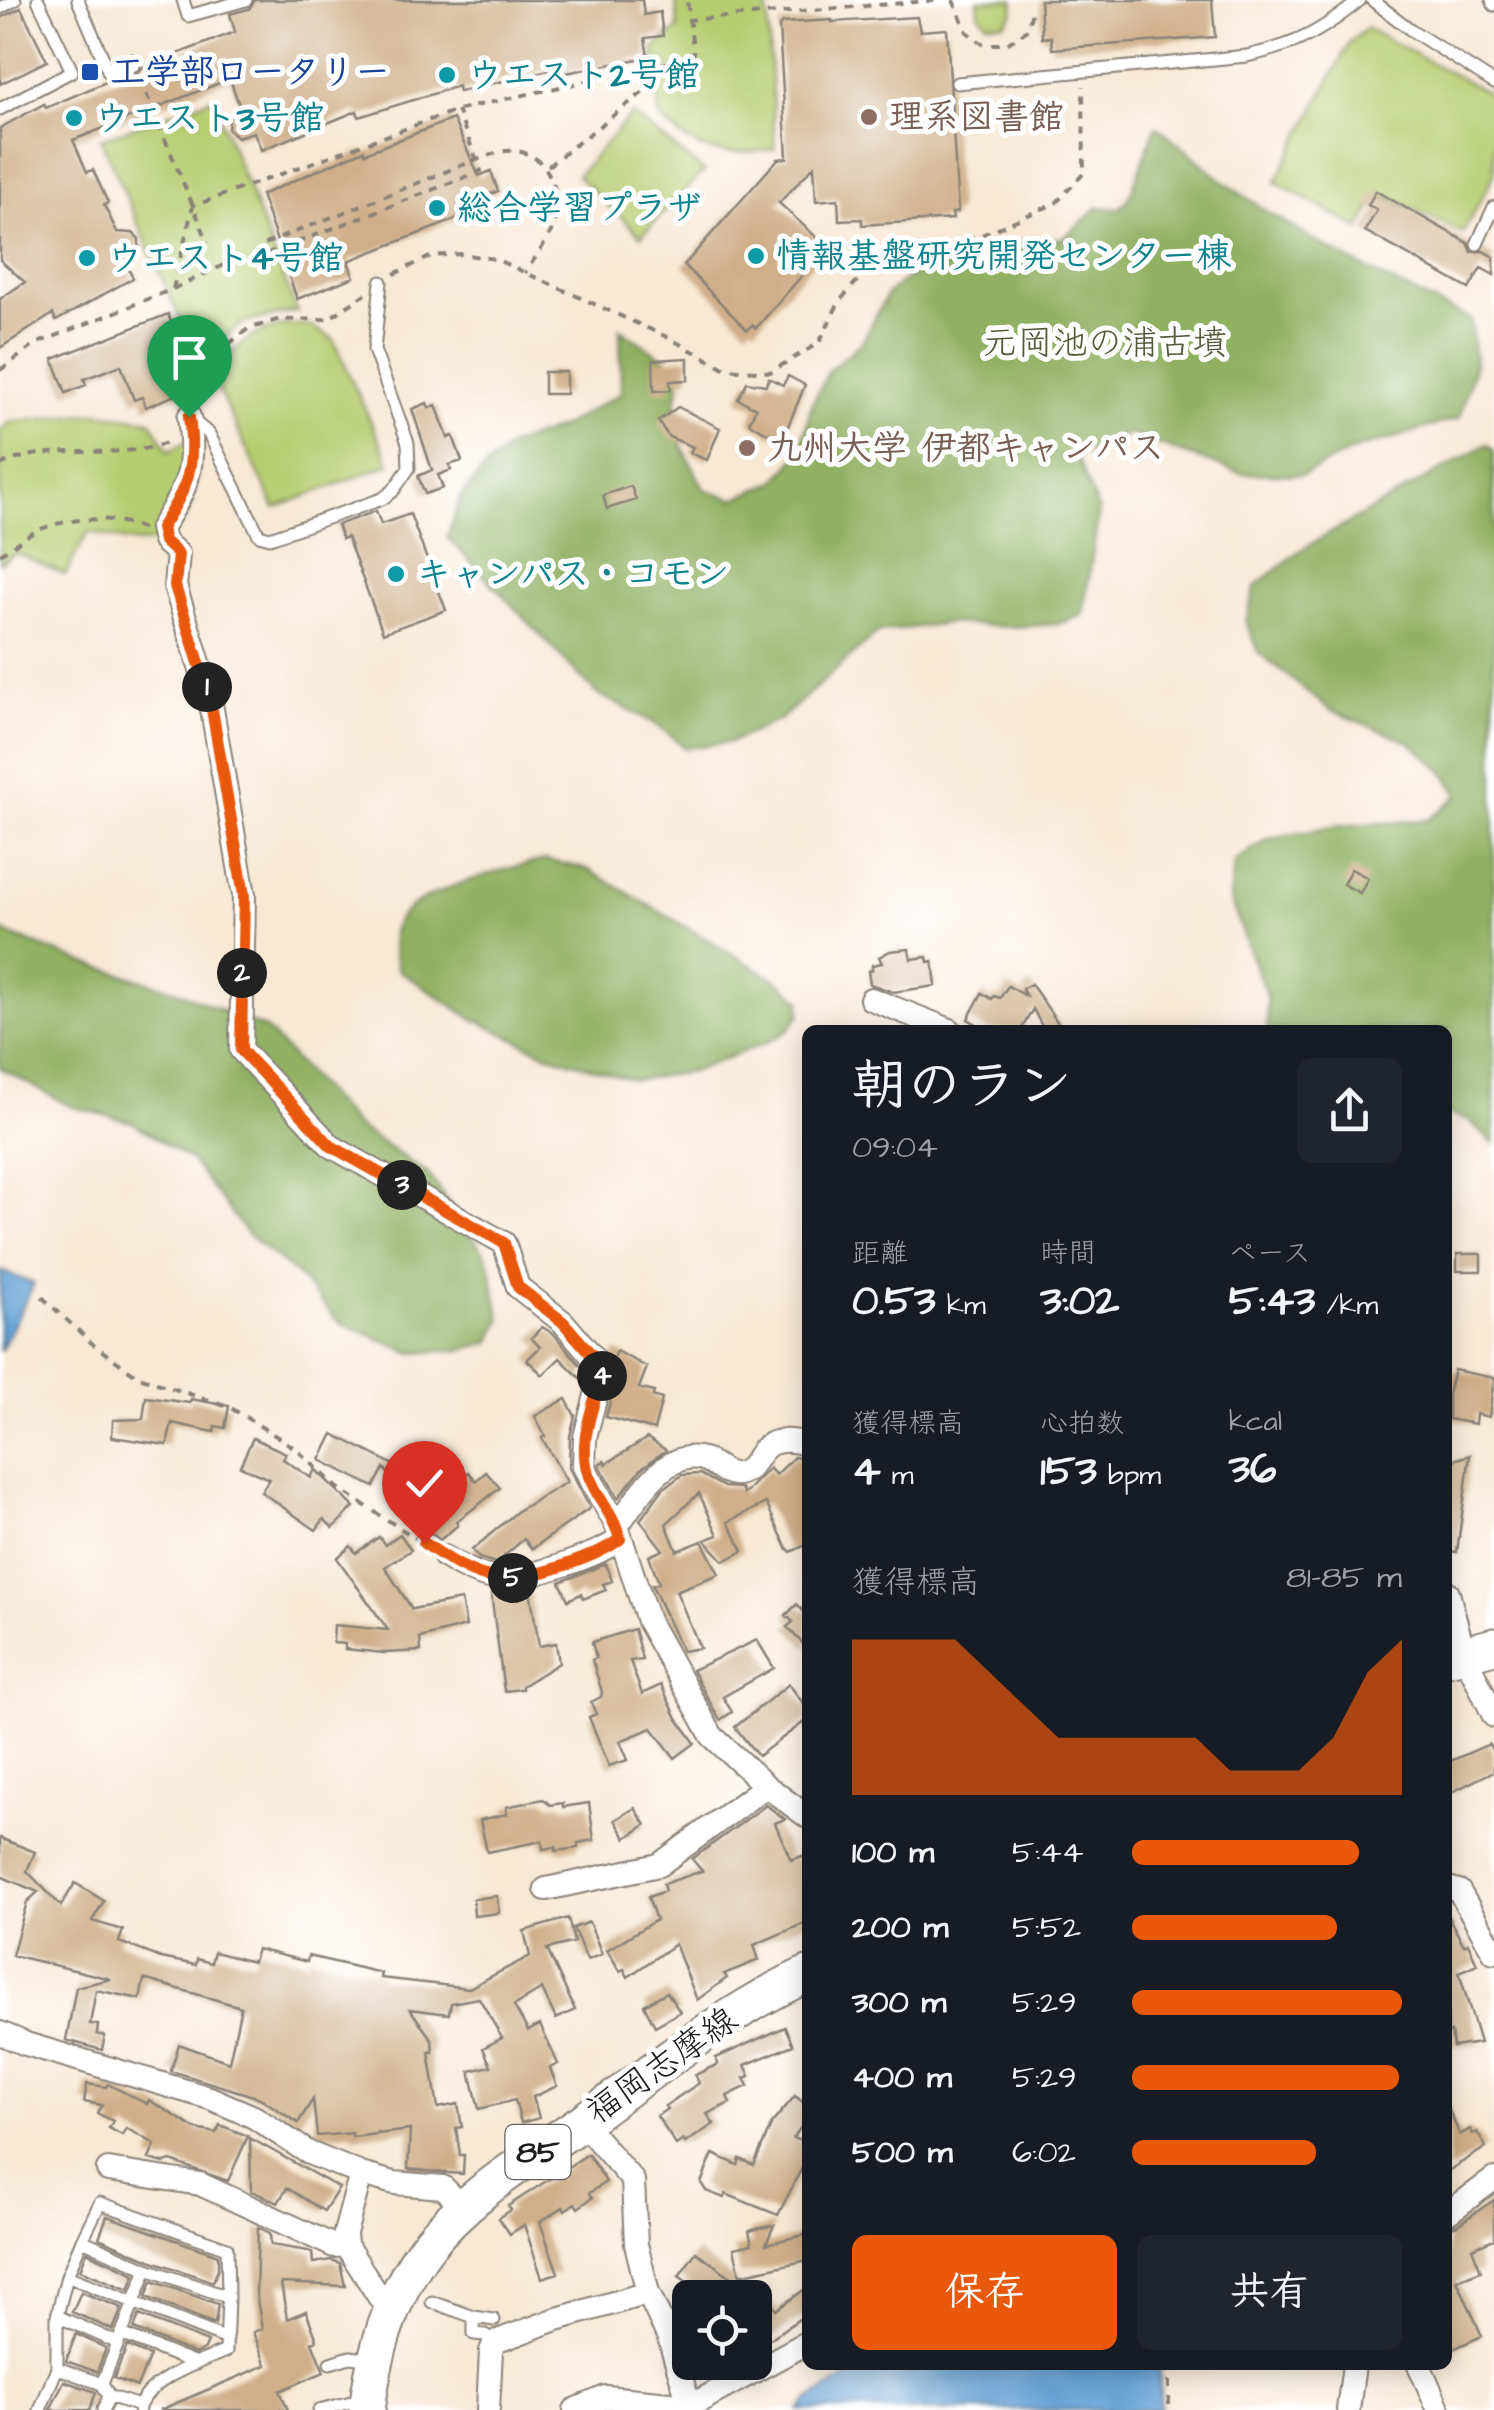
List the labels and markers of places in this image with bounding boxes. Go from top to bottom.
place label: 工学部ロータリー [110,48,390,97]
place label: ウエスト2号館 [467,51,700,100]
marker: 工学部ロータリー [79,61,101,83]
marker: ウエスト2号館 [436,64,458,86]
place label: 理系図書館 [889,93,1064,142]
place label: ウエスト3号館 [94,94,325,143]
marker: 理系図書館 [858,106,880,128]
marker: ウエスト3号館 [63,107,85,129]
place label: 総合学習プラザ [457,184,702,233]
marker: 総合学習プラザ [426,197,448,219]
place label: 情報基盤研究開発センター棟 [776,232,1232,281]
place label: ウエスト4号館 [107,234,344,283]
marker: 情報基盤研究開発センター棟 [745,245,767,267]
marker: ウエスト4号館 [76,247,98,269]
pin [147,315,232,418]
place label: 九州大学 伊都キャンパス [767,424,1165,473]
marker: 九州大学 伊都キャンパス [736,437,758,459]
place label: キャンパス・コモン [416,550,730,599]
marker: キャンパス・コモン [385,563,407,585]
pin: 1 [182,662,232,712]
pin: 2 [217,948,267,998]
pin: 3 [377,1160,427,1210]
pin: 4 [577,1351,627,1401]
pin [382,1441,467,1544]
pin: 5 [488,1553,538,1603]

